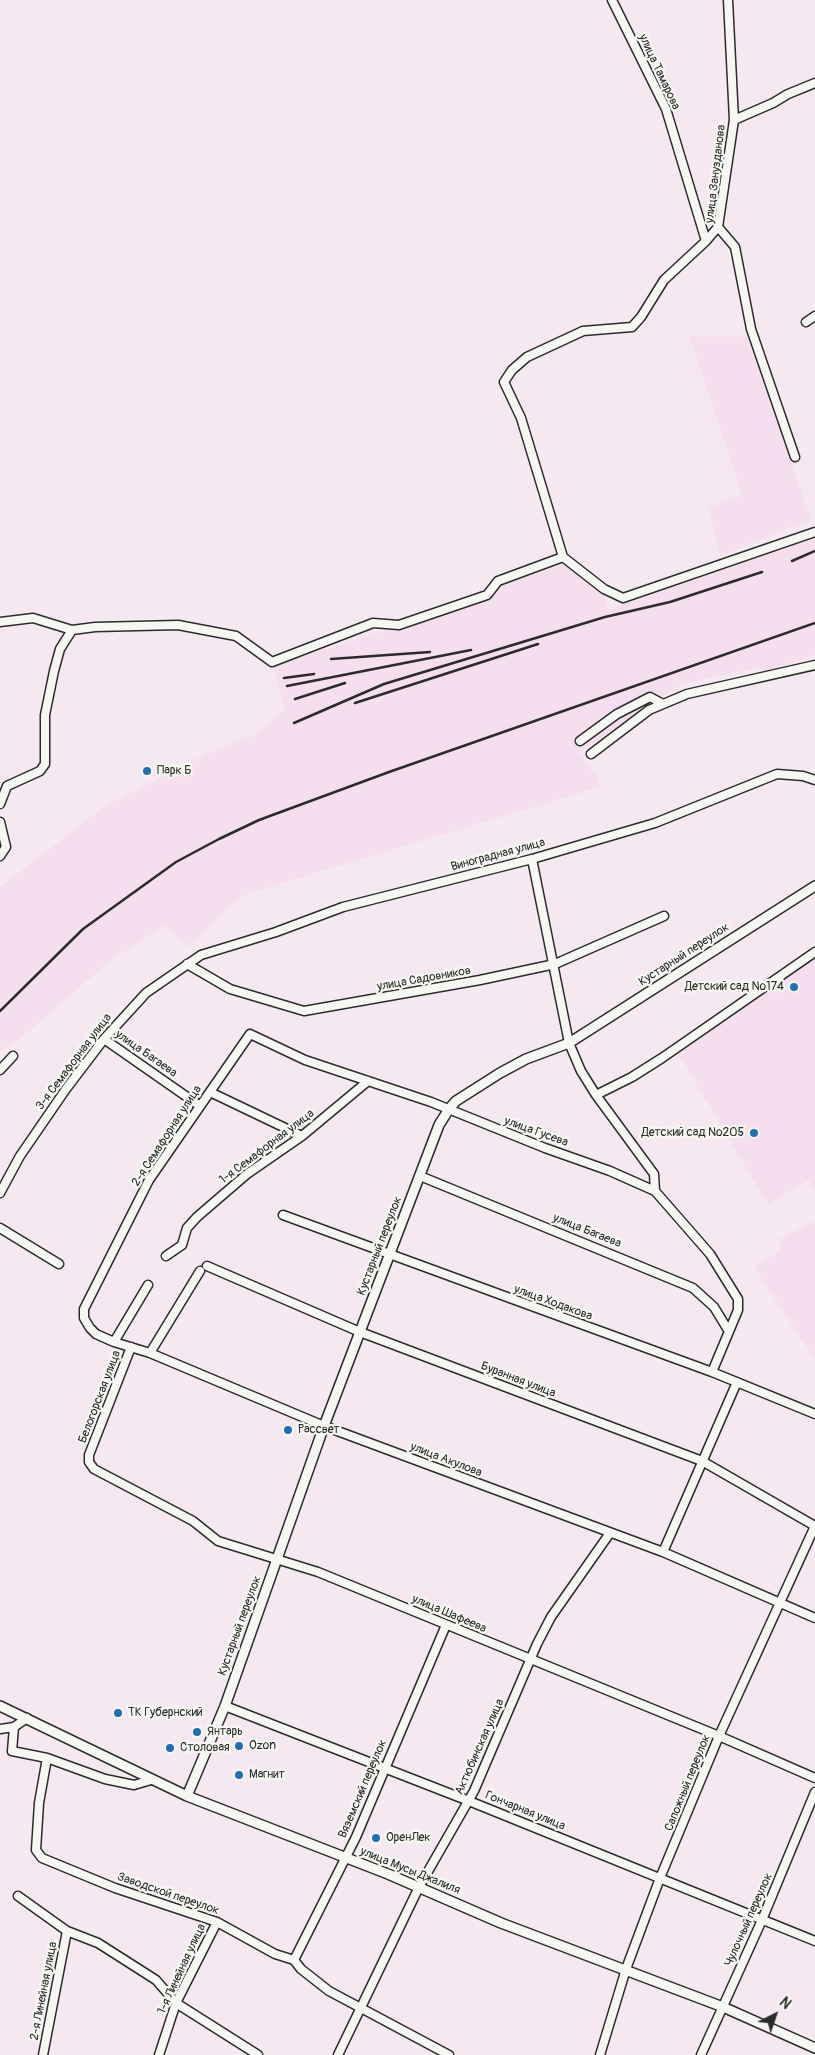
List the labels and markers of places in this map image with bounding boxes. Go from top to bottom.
place label: Парк Б [157,764,191,778]
marker: Парк Б [141,765,153,777]
place label: Детский сад №174 [685,980,784,994]
marker: Детский сад №174 [788,981,800,993]
place label: Детский сад №205 [641,1126,744,1140]
marker: Детский сад №205 [748,1127,760,1139]
place label: Рассвет [298,1423,340,1437]
marker: Рассвет [282,1424,294,1436]
place label: ТК Губернский [128,1706,203,1720]
marker: ТК Губернский [112,1707,124,1719]
place label: Янтарь [207,1725,243,1739]
marker: Янтарь [191,1726,203,1738]
place label: Ozon [249,1739,276,1753]
marker: Ozon [233,1740,245,1752]
place label: Столовая [180,1741,230,1755]
marker: Столовая [164,1742,176,1754]
place label: Магнит [249,1768,285,1782]
marker: Магнит [233,1769,245,1781]
place label: ОренЛек [386,1831,430,1845]
marker: ОренЛек [370,1832,382,1844]

